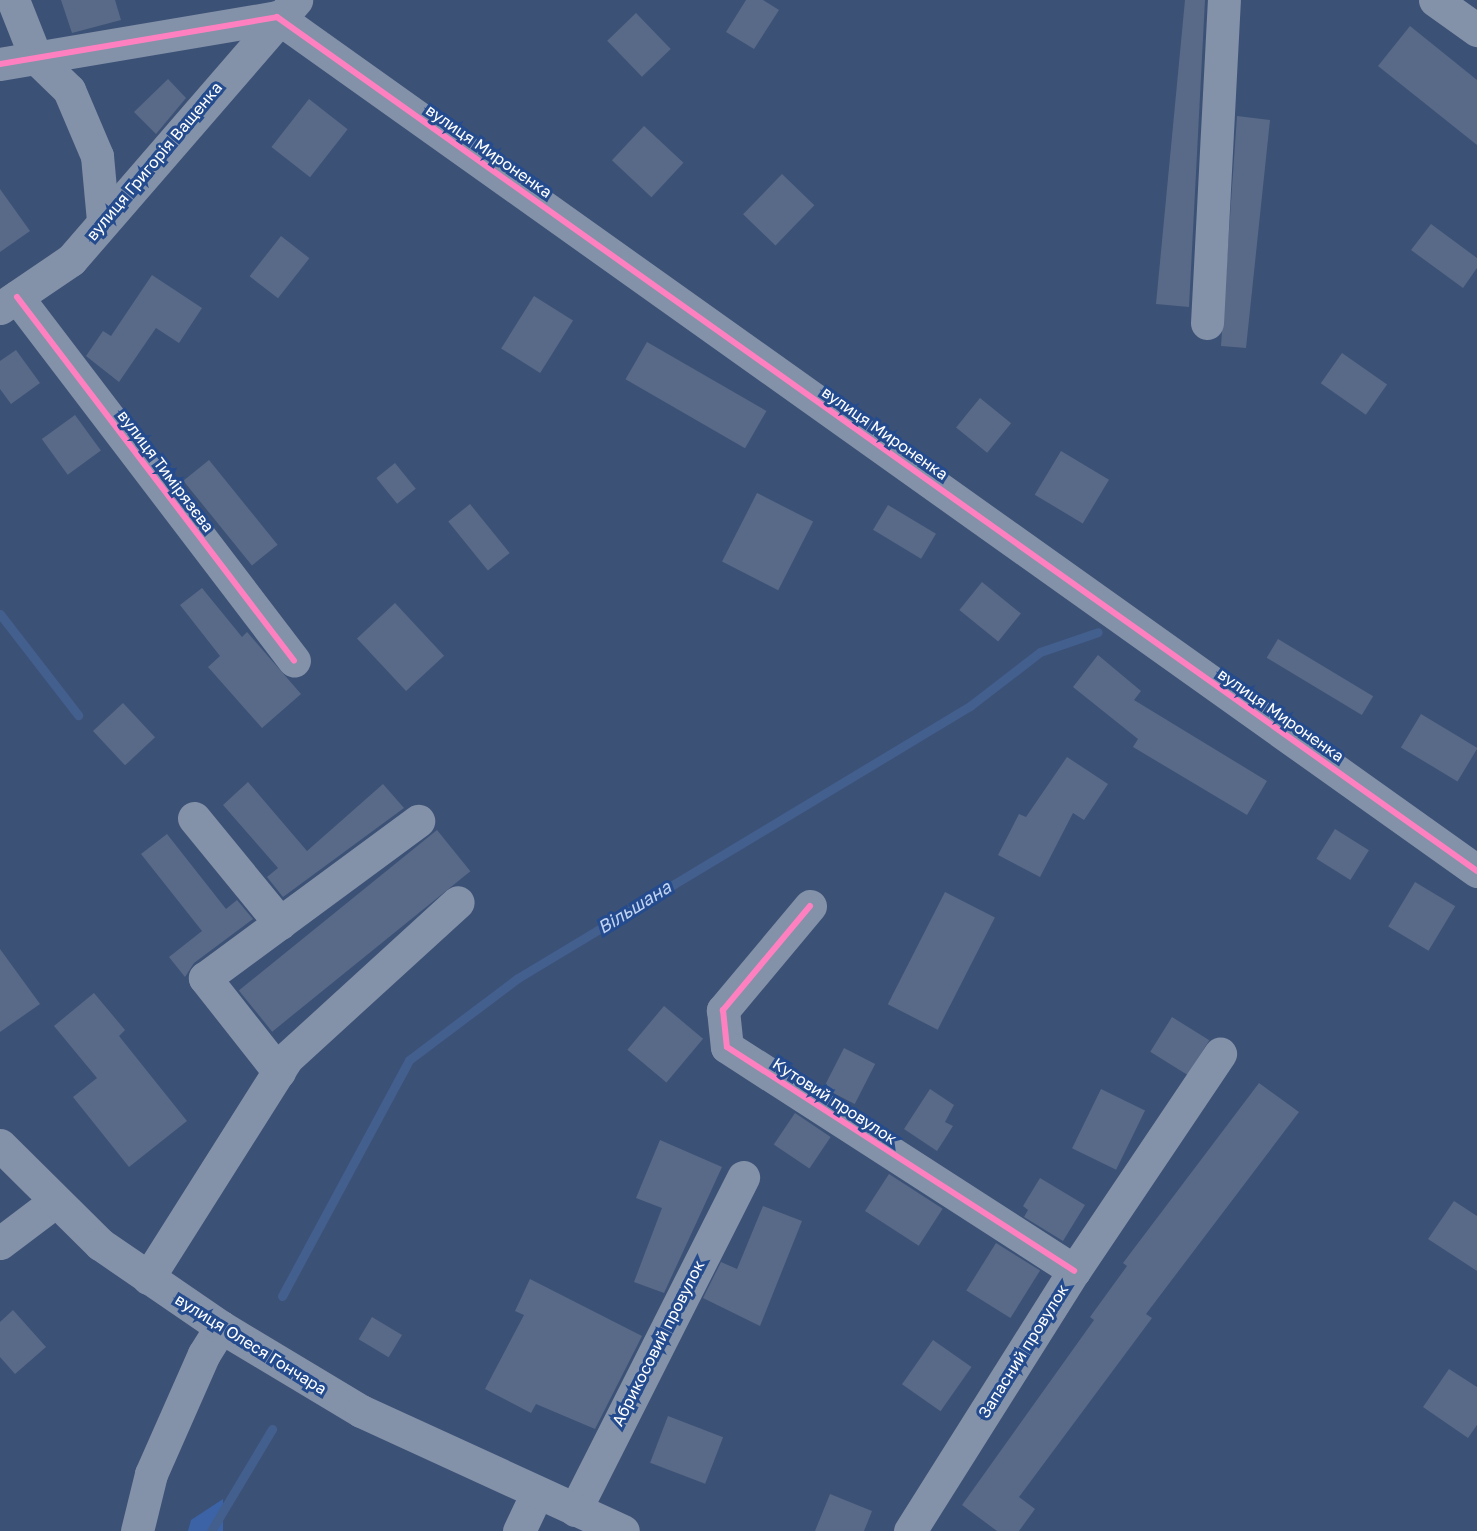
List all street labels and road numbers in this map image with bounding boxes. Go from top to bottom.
street label: вулиця Григорія Ващенка [82,78,226,244]
street label: вулиця Мироненка [422,100,556,202]
street label: вулиця Мироненка [818,382,952,484]
street label: вулиця Тимірязєва [114,406,218,536]
street label: вулиця Мироненка [1214,664,1348,766]
street label: Кутовий провулок [769,1054,901,1148]
street label: Абрикосовий провулок [608,1257,708,1429]
street label: Запасний провулок [974,1280,1072,1422]
street label: вулиця Олеся Гончара [172,1290,330,1398]

